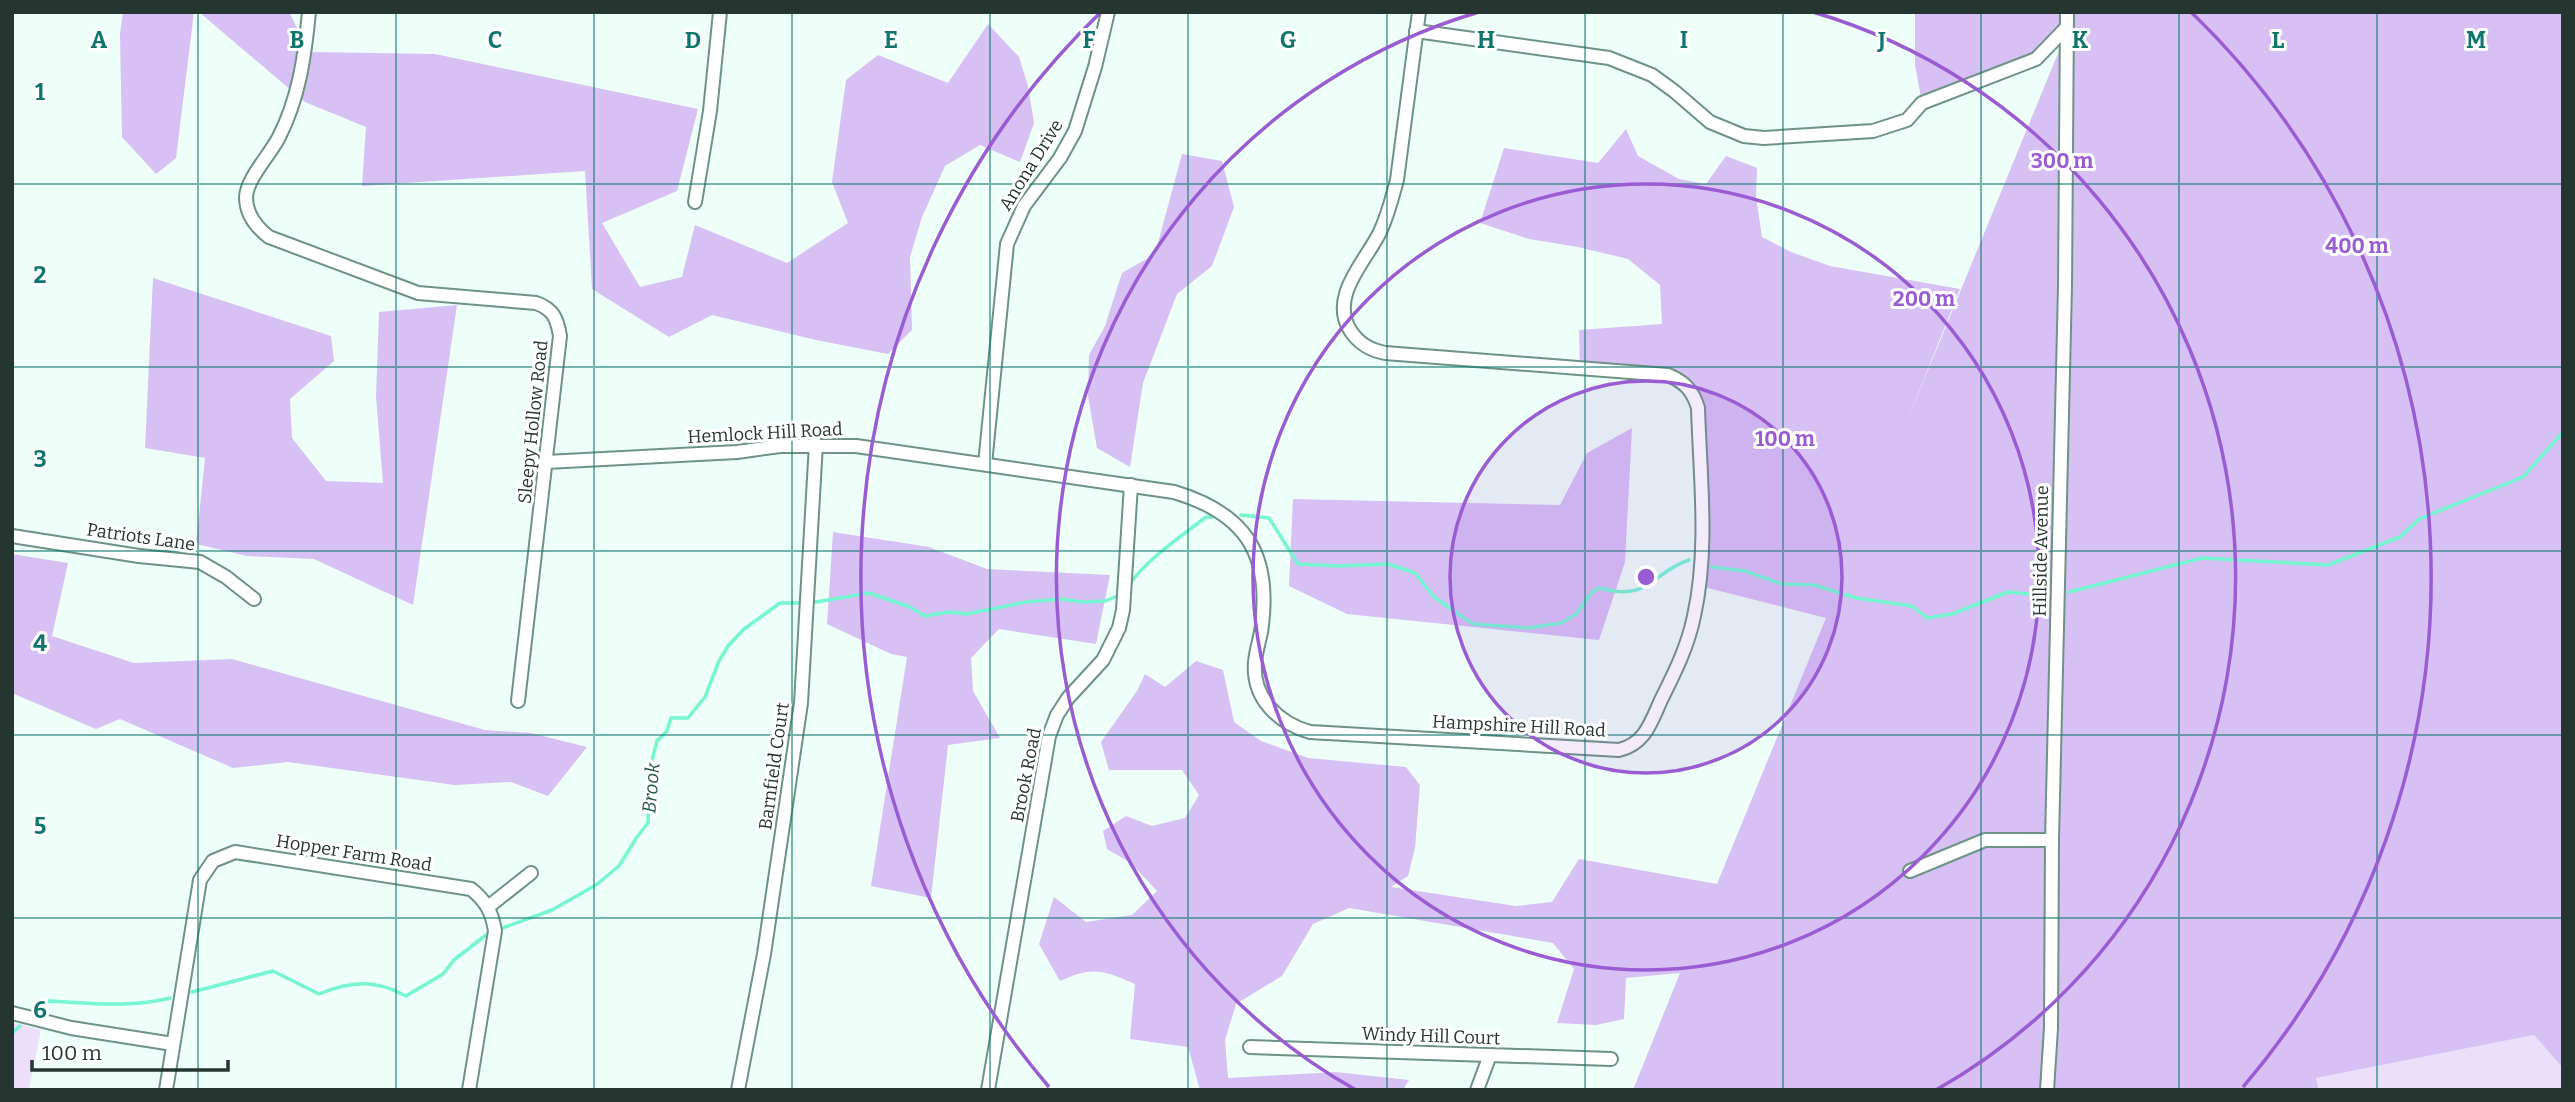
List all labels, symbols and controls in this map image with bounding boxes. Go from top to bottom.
text: A [91,26,108,54]
text: B [290,26,304,54]
text: C [488,26,502,54]
text: D [685,26,701,54]
text: E [884,26,898,54]
text: F [1083,26,1096,54]
text: G [1280,26,1297,54]
text: H [1477,26,1495,54]
text: I [1680,26,1688,54]
text: J [1876,26,1886,54]
text: K [2072,26,2089,54]
text: L [2272,26,2285,54]
text: M [2466,26,2486,54]
text: 1 [35,78,45,106]
street label: Anona Drive [994,115,1068,215]
text: 300 m [2031,148,2093,174]
text: 400 m [2325,233,2389,259]
text: 2 [34,261,47,289]
text: 200 m [1893,286,1955,312]
street label: Sleepy Hollow Road [513,339,553,505]
street label: Hemlock Hill Road [687,418,843,448]
text: 100 m [1755,426,1815,452]
text: 3 [33,445,47,473]
street label: Hillside Avenue [2029,485,2053,617]
street label: Patriots Lane [85,518,197,556]
centre of rings [1634,565,1658,589]
text: 4 [33,629,47,657]
street label: Barnfield Court [754,700,794,831]
street label: Hampshire Hill Road [1432,710,1607,742]
street label: Brook Road [1006,726,1046,824]
water label: Brook [637,761,665,814]
text: 5 [34,812,46,840]
street label: Hopper Farm Road [275,830,434,876]
text: 6 [33,996,47,1024]
street label: Windy Hill Court [1361,1023,1501,1049]
scale bar [32,1028,228,1072]
text: 100 m [42,1040,102,1066]

